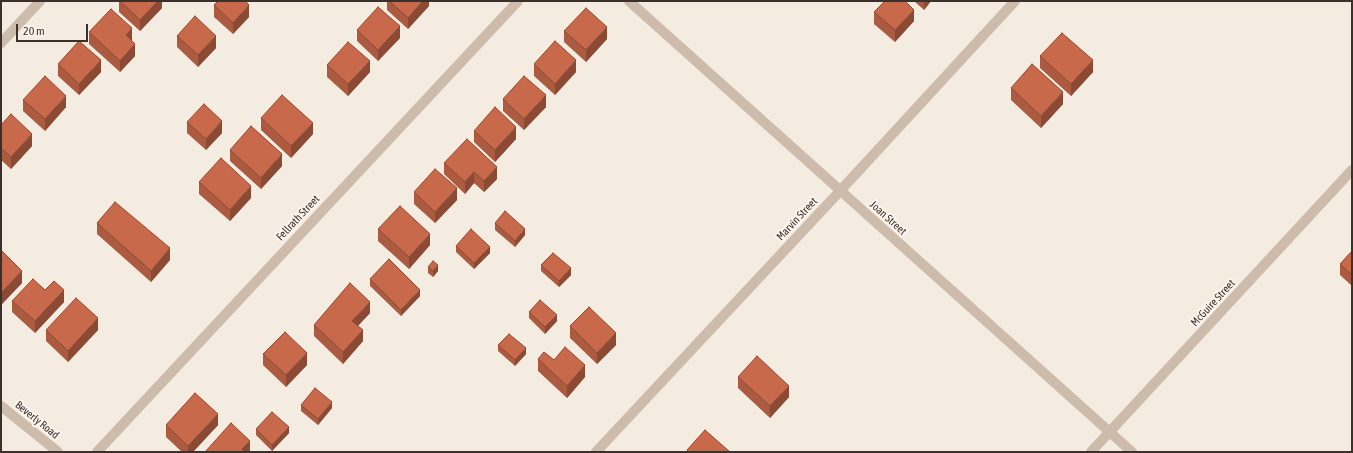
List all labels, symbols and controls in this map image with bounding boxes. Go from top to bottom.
scale bar [18,16,90,42]
text: 20 m [23,24,45,38]
street label: Fellrath Street [274,193,322,243]
street label: Marvin Street [774,195,820,243]
street label: Joan Street [867,198,909,238]
street label: McGuire Street [1188,277,1238,329]
street label: Beverly Road [12,398,62,442]

